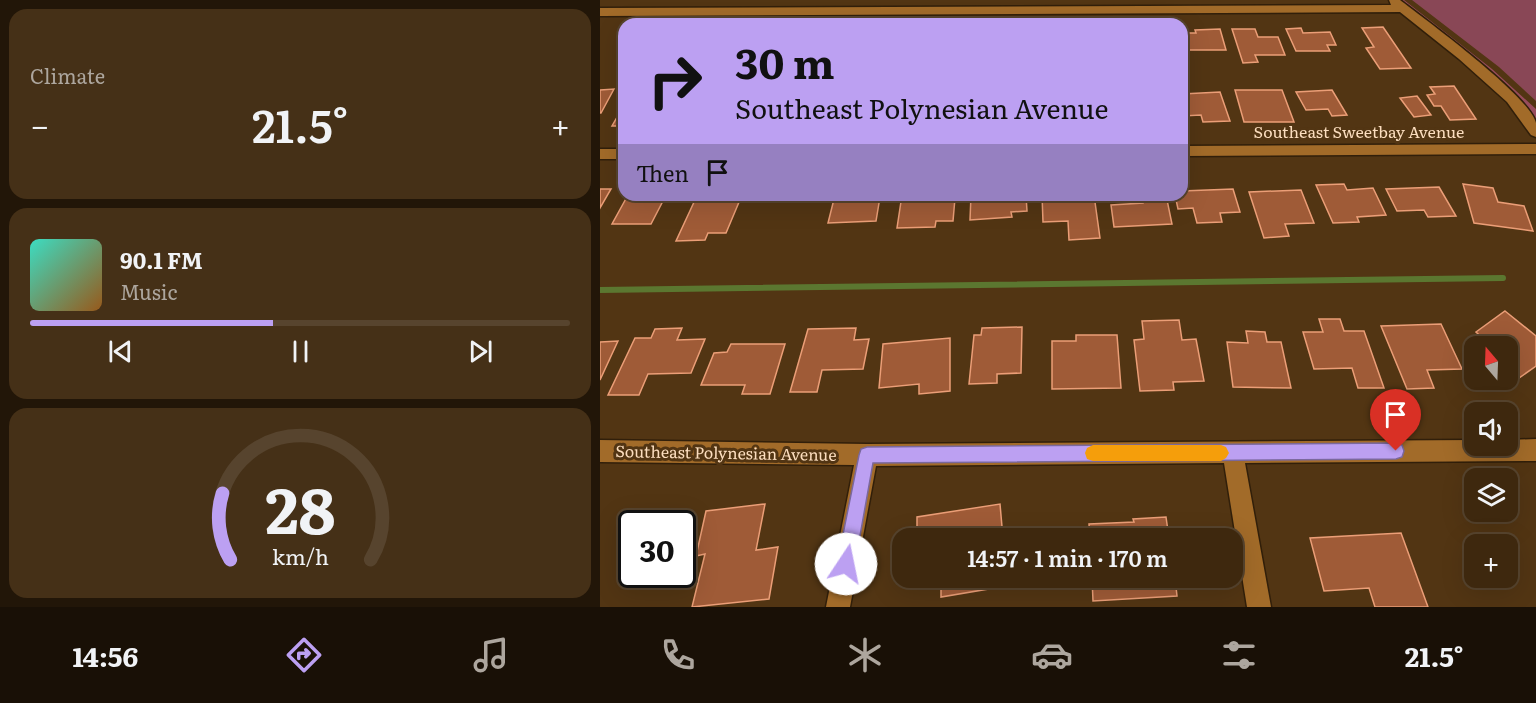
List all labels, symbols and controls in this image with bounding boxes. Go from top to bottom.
text: 30 m [735,30,835,92]
icon: right [636,42,714,120]
text: Climate [30,60,105,90]
text: Southeast Polynesian Avenue [735,87,1109,127]
text: 21.5° [252,90,348,157]
text: − [30,99,49,148]
text: + [551,99,570,148]
street label: Southeast Sweetbay Avenue [1254,119,1464,143]
text: Then [636,156,689,189]
icon: arrive [701,156,734,189]
text: 90.1 FM [120,243,203,276]
text: Music [120,276,177,306]
icon: previous [104,335,137,368]
icon: pause [284,335,317,368]
icon: next [464,335,497,368]
north arrow [1464,336,1518,390]
map controls [1464,336,1518,588]
pin [1370,389,1421,451]
icon: arrive [1379,398,1412,431]
button: sound [1464,402,1518,456]
street label: Southeast Polynesian Avenue [615,438,837,466]
text: 28 [265,461,335,553]
button: layers [1464,468,1518,522]
speed limit sign: 30 [618,510,696,588]
position arrow [814,532,878,596]
button: + [1464,534,1518,588]
text: km/h [271,540,329,572]
text: 14:57 · 1 min · 170 m [967,541,1168,574]
icon: directions [283,634,325,676]
icon: music [470,634,512,676]
icon: phone [657,634,699,676]
icon: climate [844,634,886,676]
icon: car [1031,634,1073,676]
icon: filters [1218,634,1260,676]
text: 14:56 [72,635,138,675]
text: 21.5° [1405,635,1463,675]

